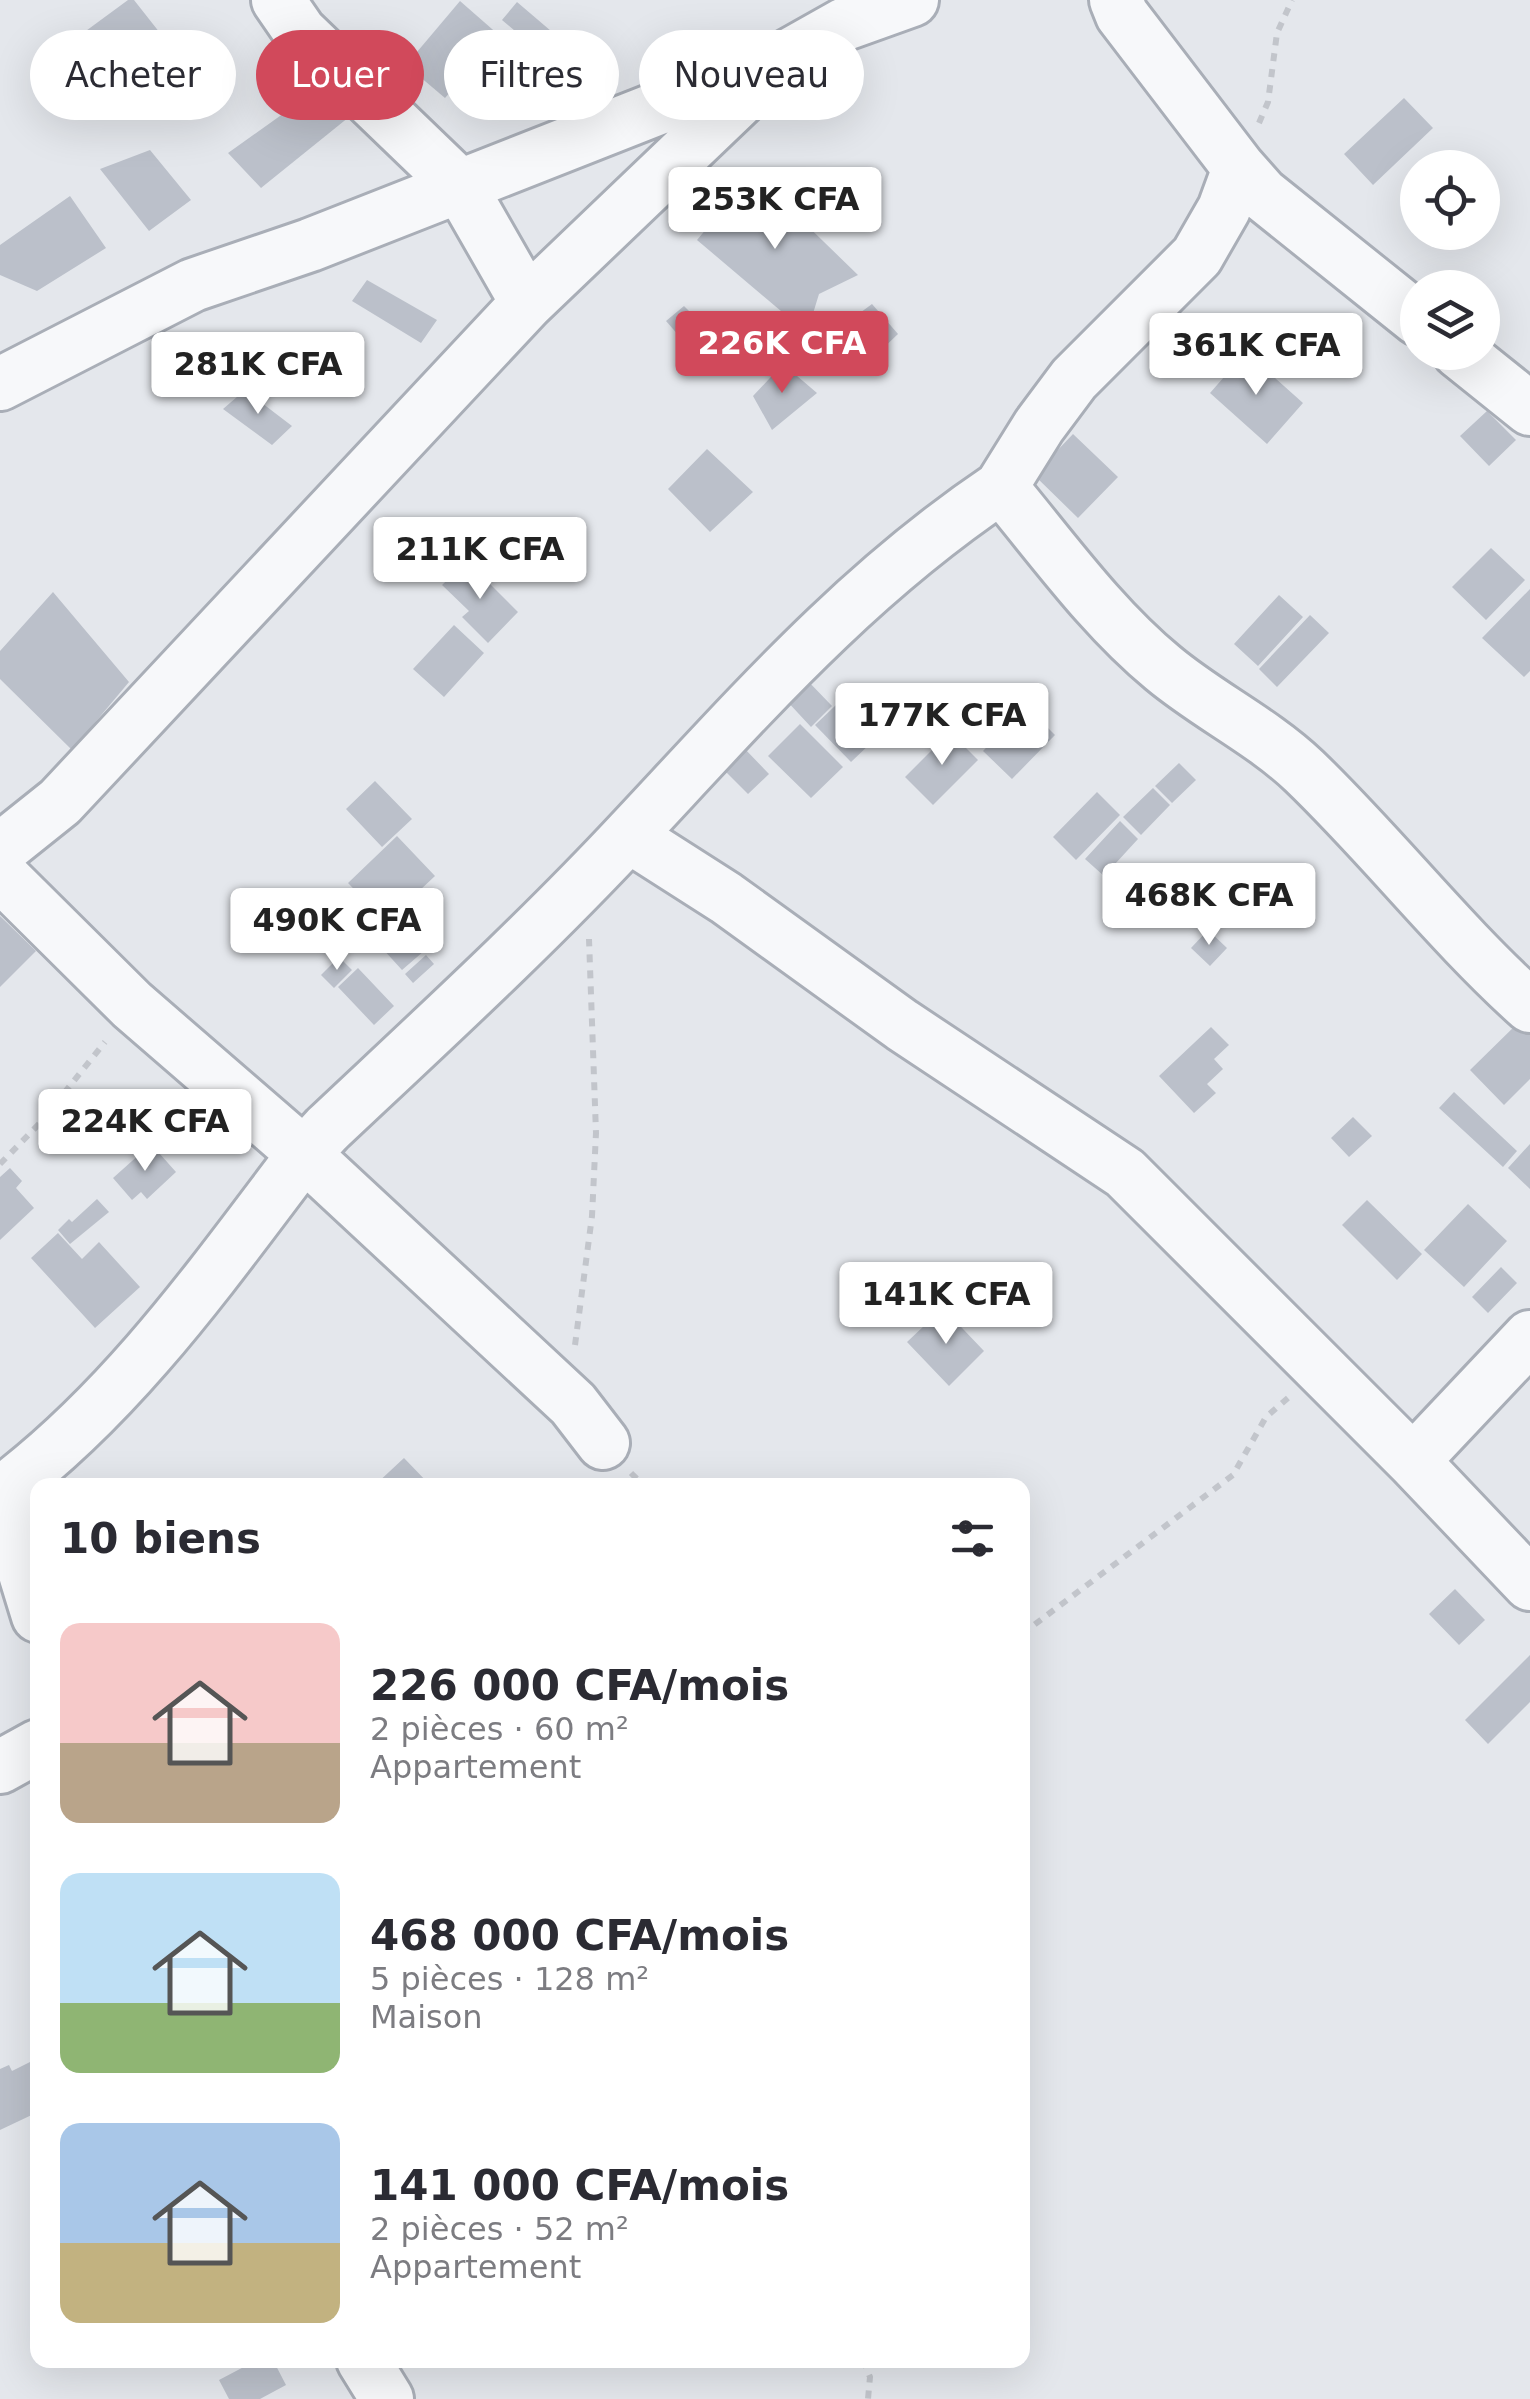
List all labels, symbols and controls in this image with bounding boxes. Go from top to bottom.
chip: Acheter [30,30,236,120]
chip: Louer [256,30,424,120]
chip: Filtres [444,30,619,120]
chip: Nouveau [639,30,864,120]
map controls [1400,150,1500,370]
button: locate [1400,150,1500,250]
pin: 253K CFA [672,167,878,252]
text: 253K CFA [690,180,860,218]
button: layers [1400,270,1500,370]
pin: 226K CFA [679,311,885,396]
pin: 361K CFA [1153,313,1359,398]
text: 226K CFA [697,324,867,362]
text: 361K CFA [1171,326,1341,364]
pin: 281K CFA [155,332,361,417]
text: 281K CFA [173,345,343,383]
pin: 211K CFA [377,517,583,602]
text: 211K CFA [395,530,565,568]
pin: 177K CFA [839,683,1045,768]
text: 177K CFA [857,696,1027,734]
pin: 468K CFA [1106,863,1312,948]
text: 468K CFA [1124,876,1294,914]
pin: 490K CFA [234,888,440,973]
text: 490K CFA [252,901,422,939]
pin: 224K CFA [42,1089,248,1174]
text: 224K CFA [60,1102,230,1140]
pin: 141K CFA [843,1262,1049,1347]
text: 141K CFA [861,1275,1031,1313]
icon: filters [945,1511,1000,1566]
text: 10 biens [60,1514,261,1563]
text: 226 000 CFA/mois [370,1661,789,1710]
icon: home [140,1663,260,1783]
text: 2 pièces · 60 m² [370,1710,629,1748]
text: Appartement [370,1748,581,1786]
text: 468 000 CFA/mois [370,1911,789,1960]
icon: home [140,1913,260,2033]
text: 5 pièces · 128 m² [370,1960,649,1998]
text: Maison [370,1998,483,2036]
text: 141 000 CFA/mois [370,2161,789,2210]
icon: home [140,2163,260,2283]
text: 2 pièces · 52 m² [370,2210,629,2248]
text: Appartement [370,2248,581,2286]

